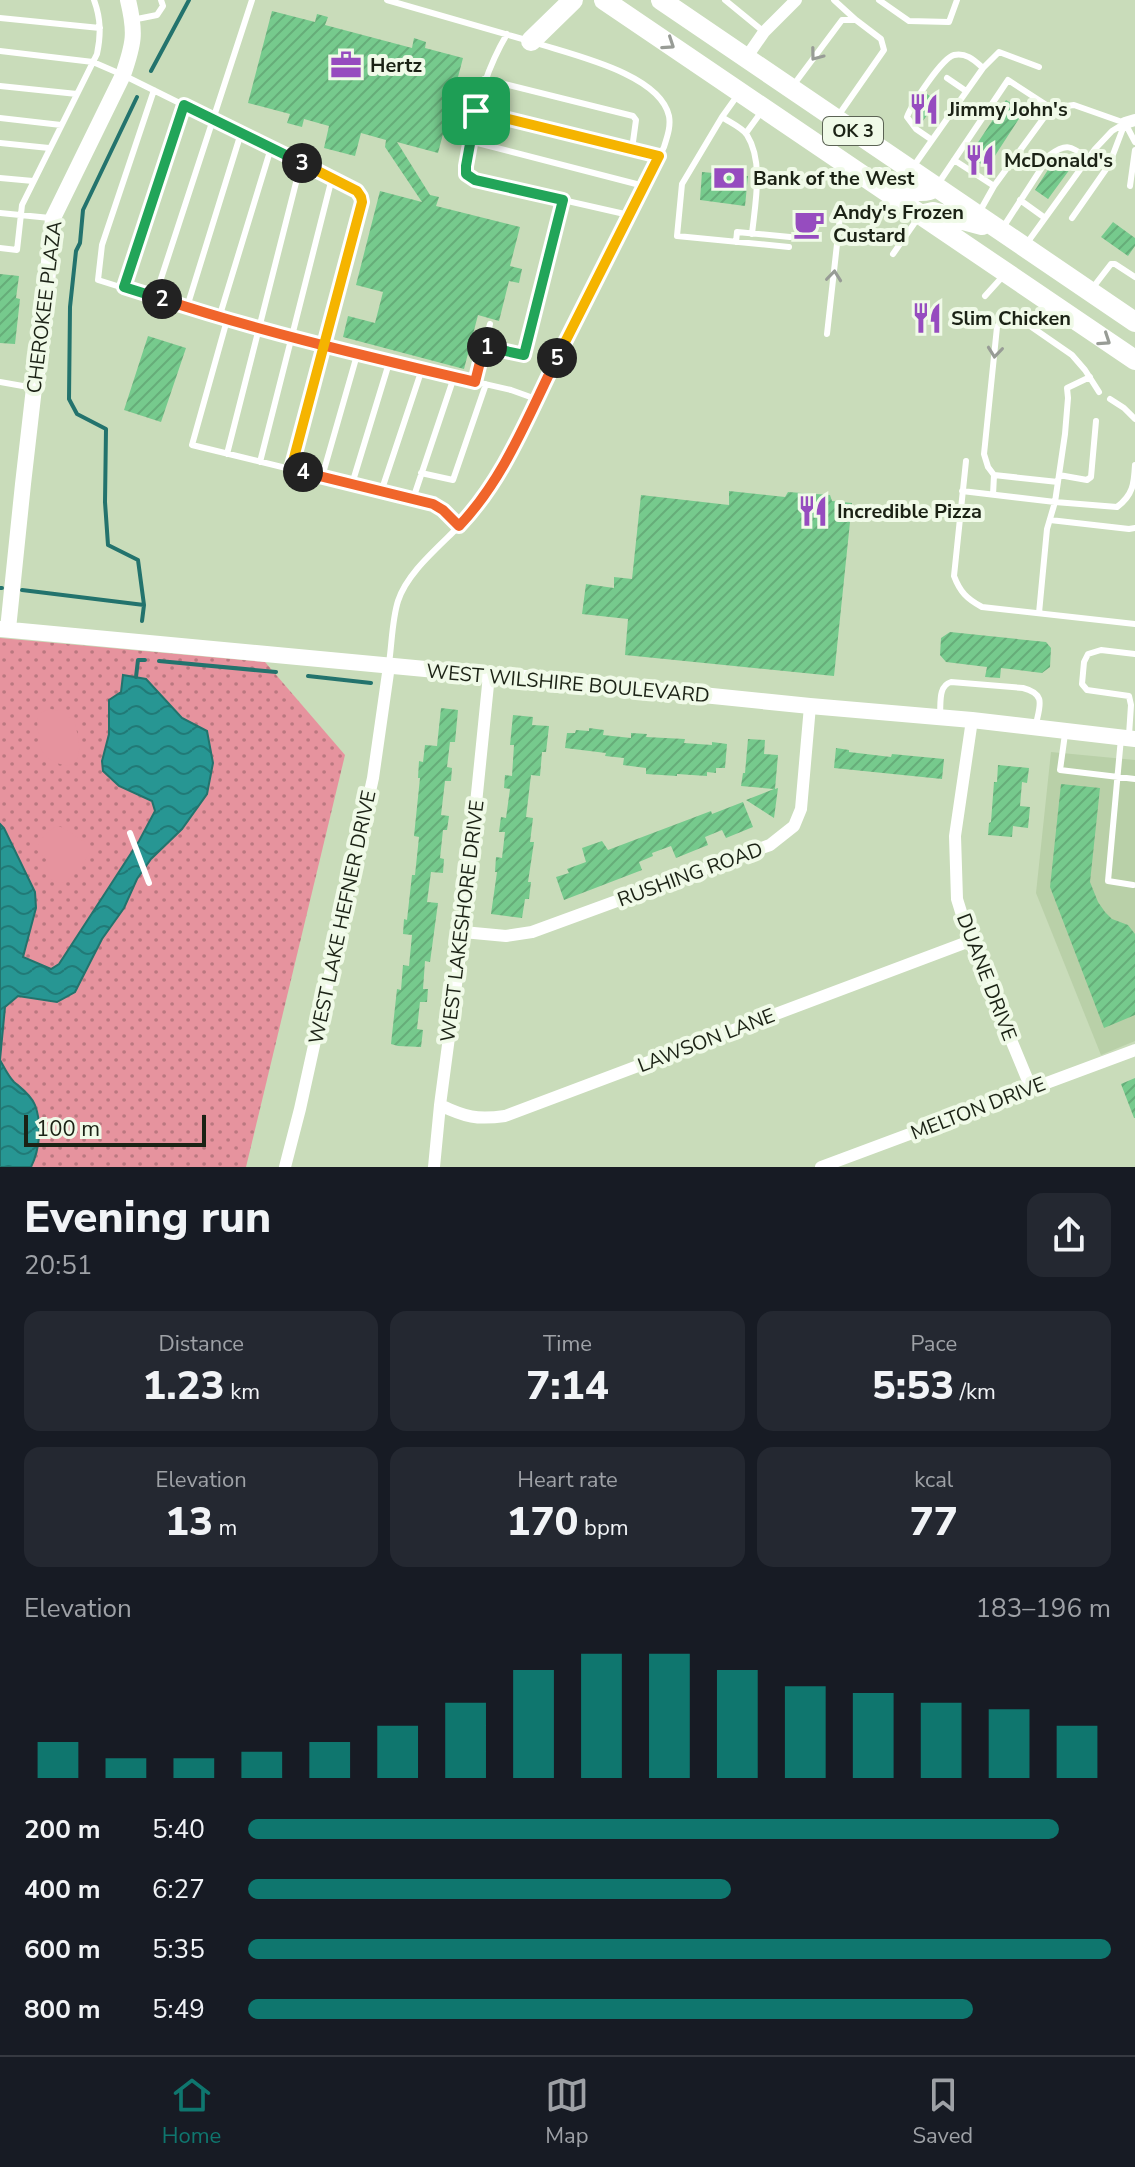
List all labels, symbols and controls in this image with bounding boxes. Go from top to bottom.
one-way arrow [661,34,675,49]
one-way arrow [812,46,826,60]
office icon: Hertz [329,48,363,82]
place label: Hertz [370,52,422,79]
pin [442,77,510,145]
icon: arrive [454,89,498,133]
restaurant icon: Jimmy John's [907,92,941,126]
place label: Jimmy John's [947,96,1068,123]
road number: OK 3 [823,117,883,145]
pin: 3 [282,143,322,183]
restaurant icon: McDonald's [963,143,997,177]
place label: McDonald's [1004,147,1113,174]
text: 3 [295,148,309,178]
bank icon: Bank of the West [712,161,746,195]
place label: Bank of the West [753,165,915,192]
place label: Andy's Frozen Custard [833,199,964,249]
cafe icon: Andy's Frozen Custard [792,207,826,241]
street label: CHEROKEE PLAZA [21,219,69,395]
one-way arrow [825,269,842,282]
pin: 2 [142,279,182,319]
text: 2 [155,284,169,314]
restaurant icon: Slim Chicken [910,301,944,335]
place label: Slim Chicken [951,305,1071,332]
pin: 1 [467,327,507,367]
one-way arrow [1096,330,1110,345]
text: 1 [480,332,494,362]
pin: 5 [537,338,577,378]
text: 5 [550,343,564,373]
one-way arrow [986,346,1003,359]
pin: 4 [283,452,323,492]
text: 4 [296,457,310,487]
restaurant icon: Incredible Pizza [796,494,830,528]
place label: Incredible Pizza [837,498,982,525]
street label: WEST WILSHIRE BOULEVARD [425,658,711,709]
street label: WEST LAKE HEFNER DRIVE [302,788,383,1046]
street label: WEST LAKESHORE DRIVE [434,799,491,1044]
street label: RUSHING ROAD [614,836,767,913]
street label: DUANE DRIVE [950,910,1023,1045]
street label: LAWSON LANE [634,1002,779,1079]
street label: MELTON DRIVE [907,1070,1049,1147]
scale bar [24,1111,206,1147]
text: 100 m [36,1114,100,1144]
text: Evening run [24,1188,271,1248]
button: share [1027,1193,1111,1277]
text: 20:51 [24,1248,92,1283]
text: Distance [158,1329,244,1359]
text: Time [543,1329,592,1359]
text: Pace [910,1329,957,1359]
text: 1.23 [142,1359,225,1413]
text: 7:14 [526,1359,609,1413]
text: 5:53 [872,1359,954,1413]
text: km [225,1377,260,1407]
text: /km [954,1377,996,1407]
text: Elevation [156,1465,247,1495]
text: Heart rate [517,1465,618,1495]
text: kcal [914,1465,953,1495]
text: 13 [165,1495,213,1549]
text: 170 [506,1495,578,1549]
text: 77 [910,1495,958,1549]
text: m [213,1513,237,1543]
text: bpm [578,1513,629,1543]
text: Elevation [24,1591,132,1626]
text: 183–196 m [975,1591,1111,1626]
text: 200 m [24,1812,101,1847]
text: 5:40 [152,1812,205,1847]
text: 400 m [24,1872,101,1907]
text: 6:27 [152,1872,205,1907]
text: 600 m [24,1932,101,1967]
text: 5:35 [152,1932,205,1967]
text: 800 m [24,1992,101,2027]
text: 5:49 [152,1992,205,2027]
tab: Home [162,2073,221,2151]
tab: Map [545,2073,589,2151]
tab: Saved [912,2073,973,2151]

